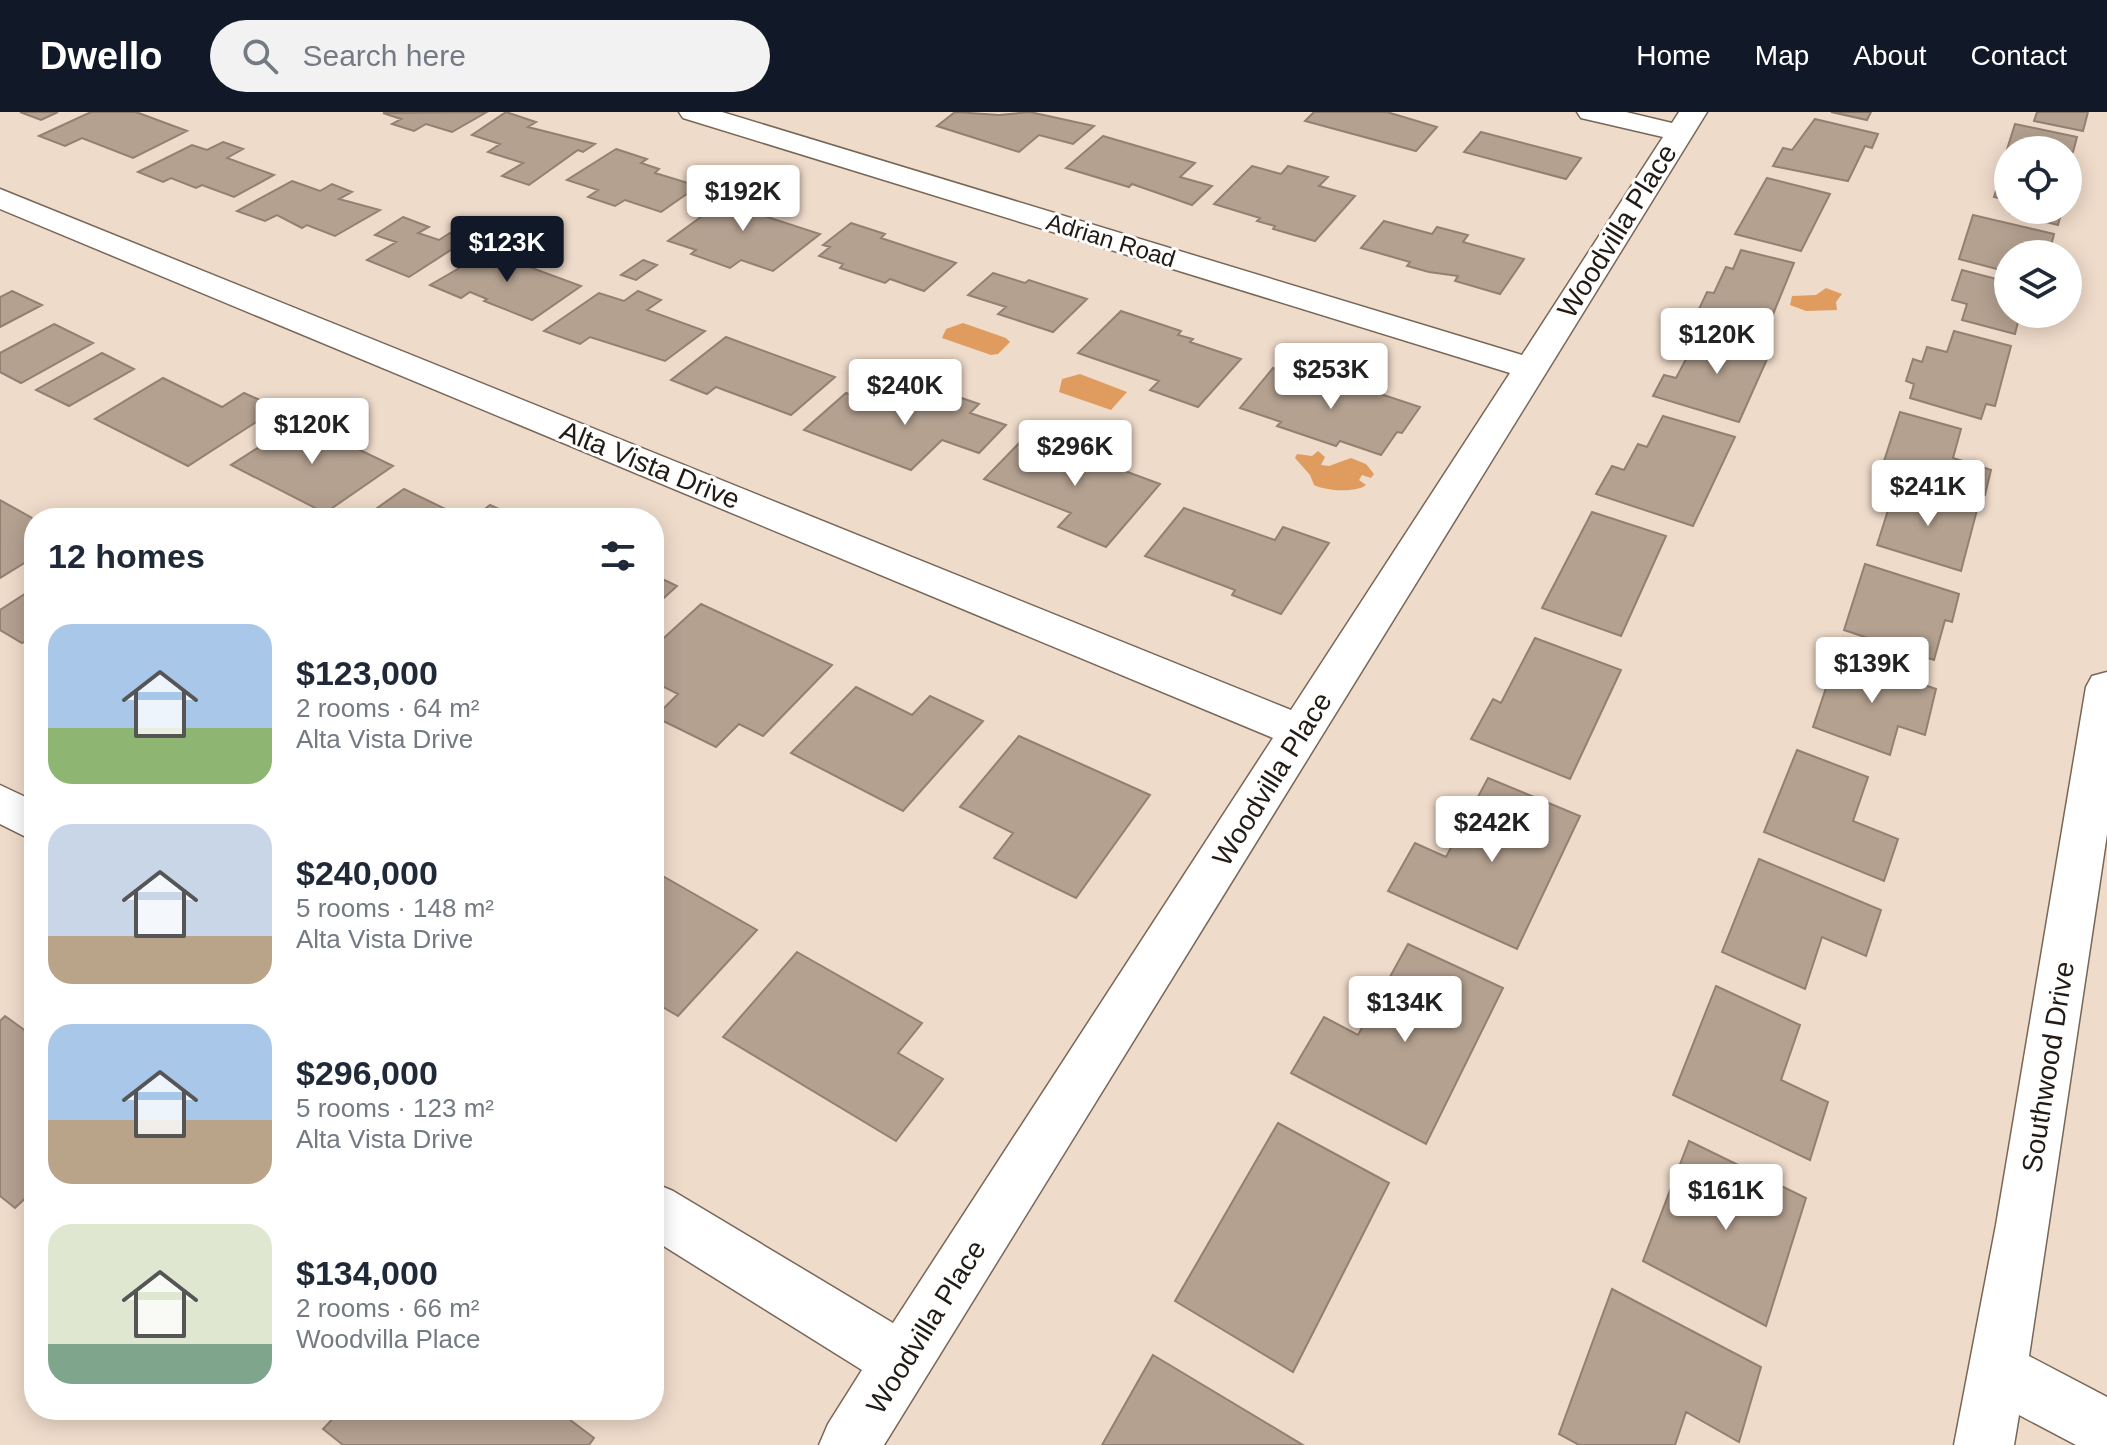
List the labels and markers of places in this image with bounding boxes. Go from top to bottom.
pin: $192K [687,165,799,233]
pin: $123K [451,216,563,284]
pin: $120K [1661,308,1773,376]
pin: $253K [1275,343,1387,411]
pin: $240K [849,359,961,427]
pin: $120K [256,398,368,466]
pin: $296K [1019,420,1131,488]
pin: $241K [1872,460,1984,528]
pin: $139K [1816,637,1928,705]
pin: $242K [1436,796,1548,864]
pin: $134K [1349,976,1461,1044]
pin: $161K [1670,1164,1782,1232]

